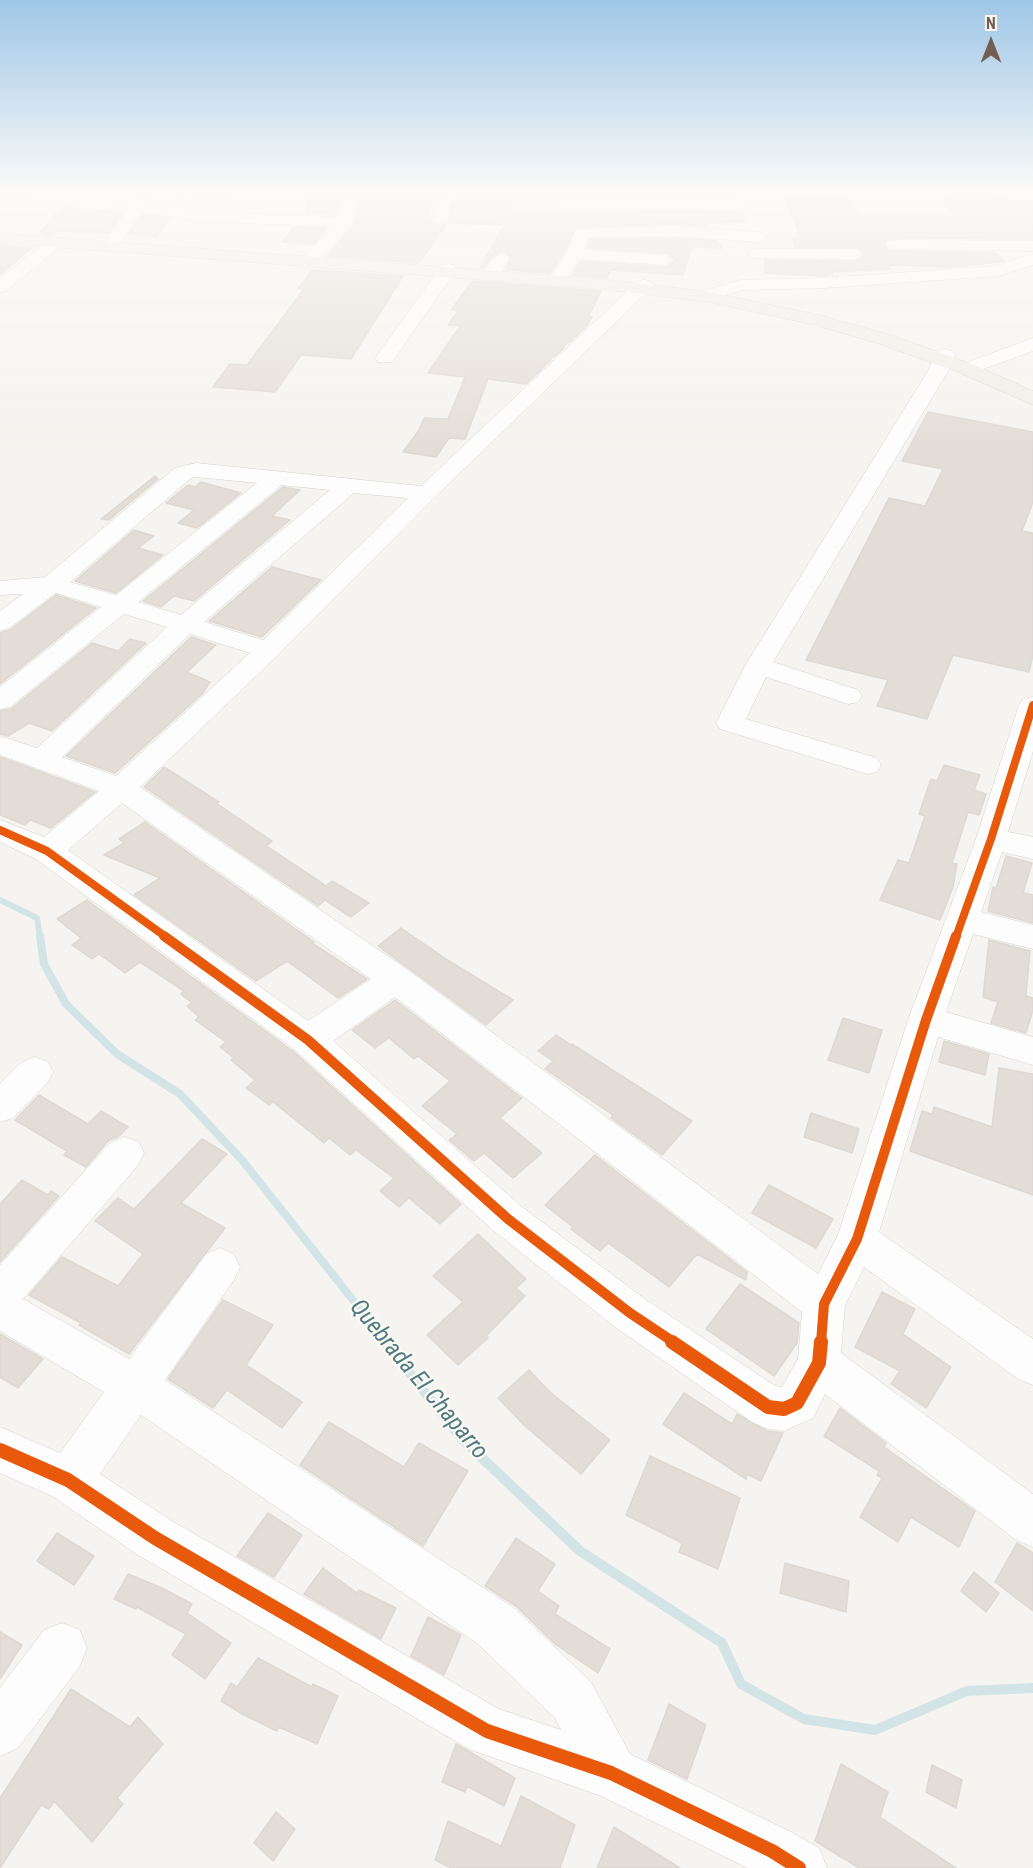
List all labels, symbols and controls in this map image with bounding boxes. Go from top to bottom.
north arrow [961,12,1021,72]
text: N [986,14,996,33]
water label: Quebrada El Chaparro [343,1294,493,1466]

